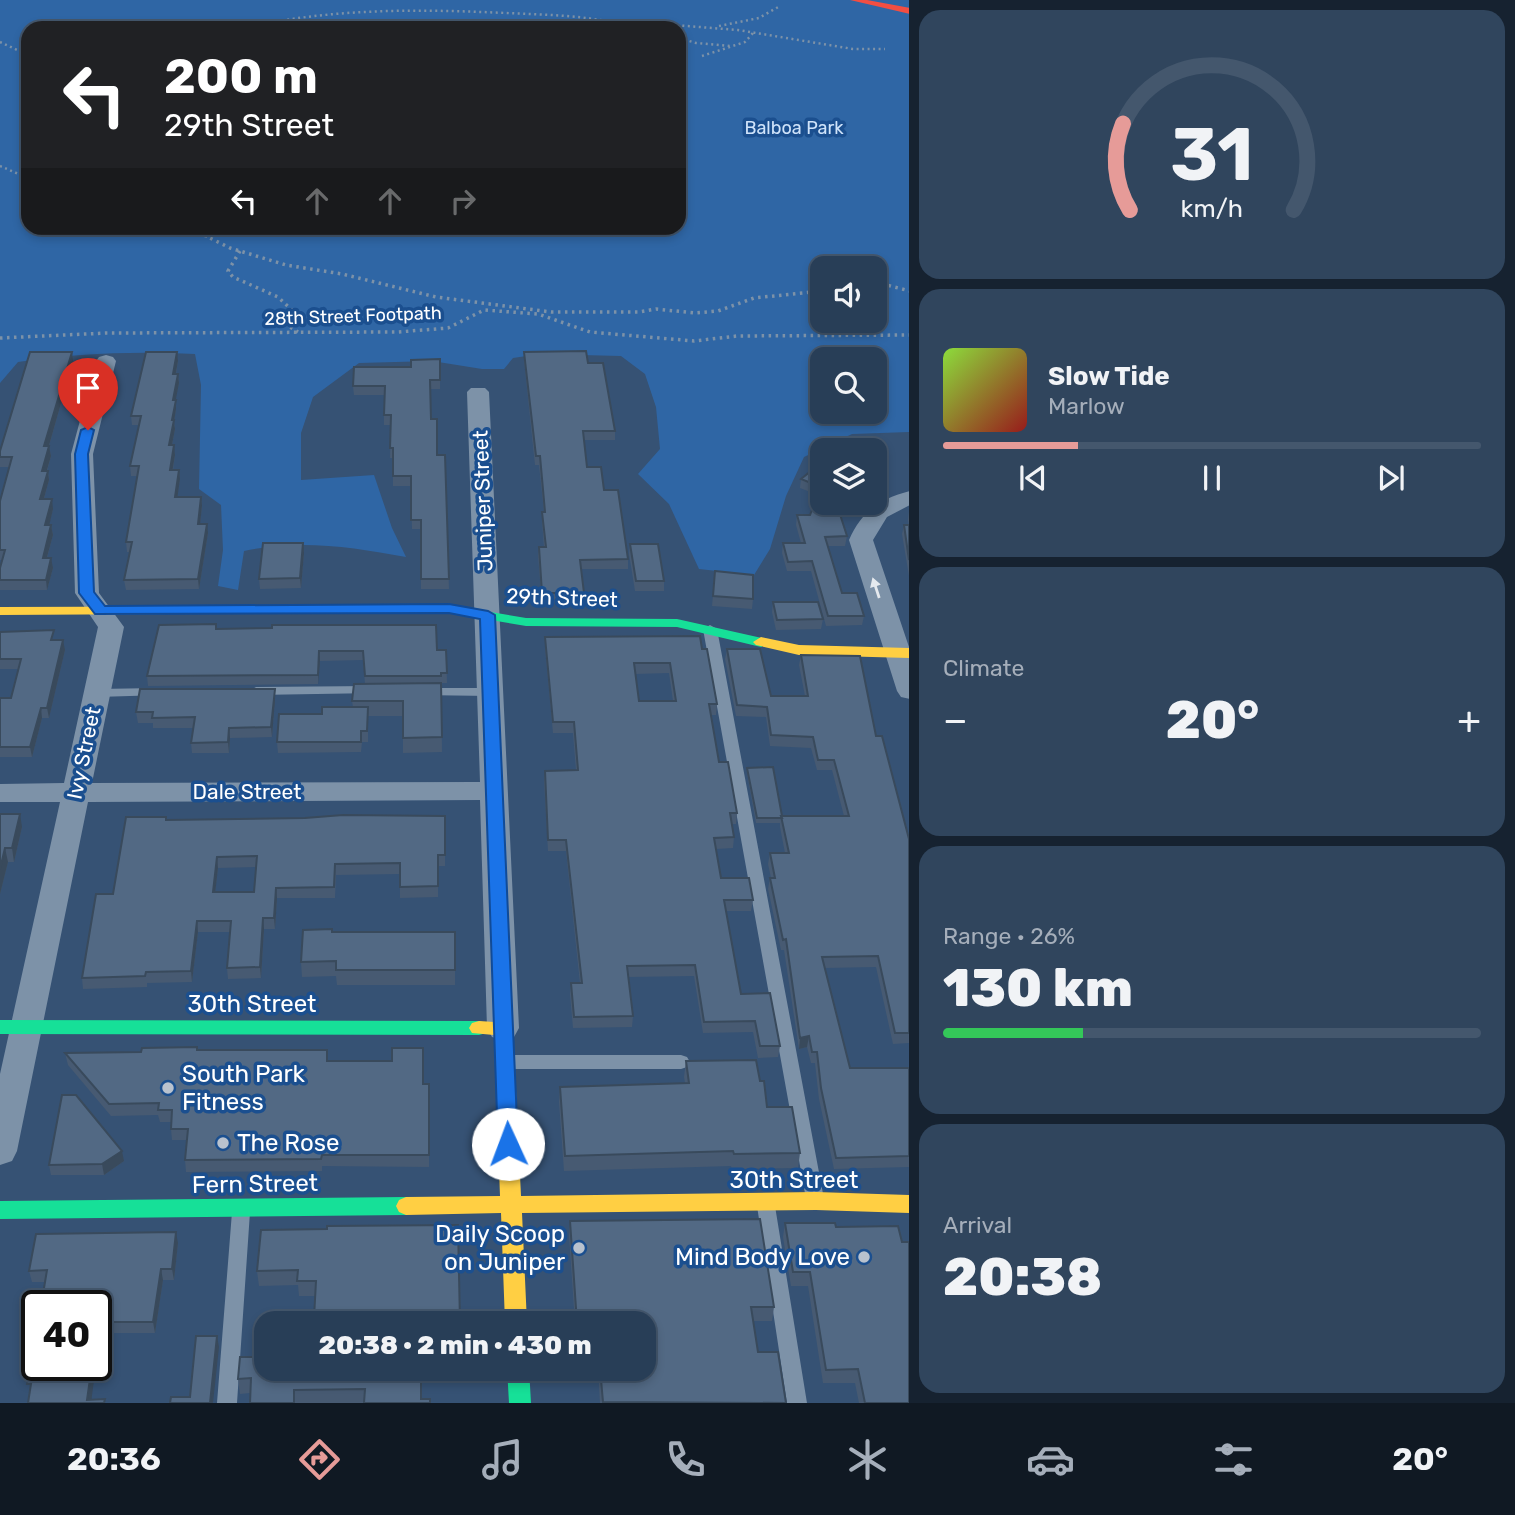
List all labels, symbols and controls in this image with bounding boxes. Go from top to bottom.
text: 200 m [164,47,318,105]
icon: left [49,49,140,140]
text: 29th Street [164,106,334,144]
text: 31 [1170,113,1254,199]
park label: Balboa Park [744,117,844,139]
icon: left [225,182,263,220]
icon: ahead [298,182,336,220]
icon: ahead [371,182,409,220]
icon: right [444,182,482,220]
text: km/h [1181,194,1243,223]
map controls [810,256,887,515]
button: sound [810,256,887,333]
street label: 28th Street Footpath [264,302,442,330]
button: search [810,347,887,424]
pin [58,358,118,430]
text: Slow Tide [1048,361,1170,392]
icon: arrive [69,369,107,407]
text: Marlow [1048,392,1125,420]
street label: Juniper Street [468,430,497,572]
button: layers [810,438,887,515]
icon: previous [1014,459,1052,497]
icon: pause [1193,459,1231,497]
icon: next [1372,459,1410,497]
one-way arrow [871,577,881,598]
street label: 29th Street [506,583,618,612]
text: Climate [943,654,1024,682]
text: 20° [1166,689,1259,751]
text: − [943,697,968,743]
text: + [1457,697,1481,743]
street label: Ivy Street [61,704,106,802]
street label: Dale Street [193,779,301,804]
text: Range · 26% [943,922,1075,950]
text: 130 km [943,957,1133,1019]
street label: 30th Street [188,990,316,1018]
place label: South Park Fitness [182,1060,306,1116]
marker: South Park Fitness [160,1080,176,1096]
position arrow [471,1107,545,1181]
place label: The Rose [237,1129,339,1157]
marker: The Rose [215,1135,231,1151]
street label: 30th Street [730,1166,858,1194]
street label: Fern Street [192,1169,318,1199]
text: Arrival [943,1211,1012,1239]
place label: Daily Scoop on Juniper [435,1220,565,1276]
marker: Daily Scoop on Juniper [571,1240,587,1256]
place label: Mind Body Love [675,1243,850,1271]
text: 20:38 [943,1246,1102,1308]
marker: Mind Body Love [856,1249,872,1265]
speed limit sign: 40 [21,1290,112,1381]
text: 20:38 · 2 min · 430 m [318,1330,592,1361]
icon: directions [295,1435,344,1484]
icon: music [478,1435,527,1484]
icon: phone [661,1435,710,1484]
icon: climate [843,1435,892,1484]
icon: car [1026,1435,1075,1484]
icon: filters [1209,1435,1258,1484]
text: 20:36 [67,1440,161,1478]
text: 20° [1392,1440,1448,1478]

